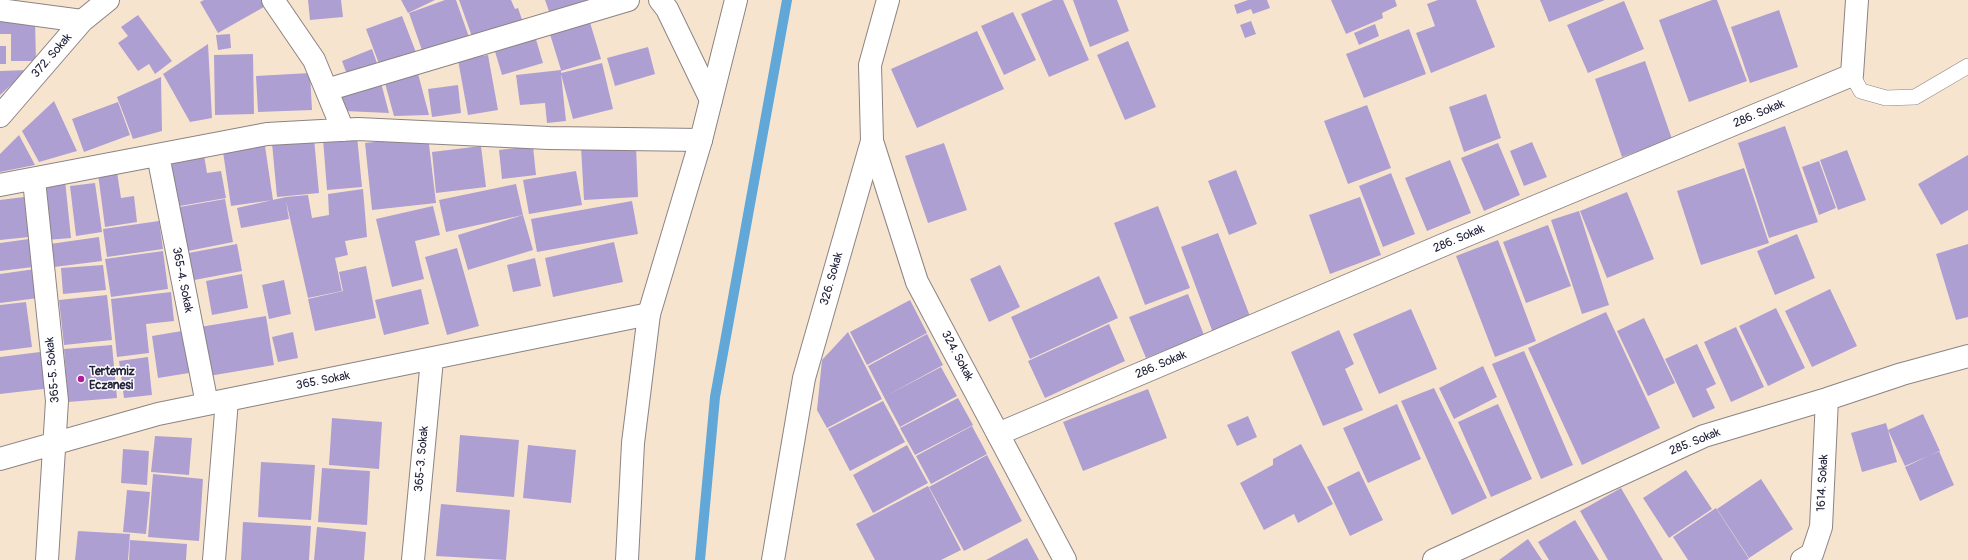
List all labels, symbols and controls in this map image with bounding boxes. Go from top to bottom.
street label: 372. Sokak [29,31,75,81]
street label: 286. Sokak [1731,97,1787,131]
street label: 286. Sokak [1431,222,1487,256]
street label: 365-4. Sokak [169,246,195,314]
street label: 326. Sokak [818,251,846,307]
street label: 324. Sokak [938,329,976,383]
street label: 365-5. Sokak [43,336,63,404]
street label: 286. Sokak [1133,348,1189,382]
place label: Tertemiz Eczanesi [89,365,135,393]
street label: 365. Sokak [295,369,351,393]
marker: Tertemiz Eczanesi [76,374,86,384]
street label: 365-3. Sokak [412,425,432,493]
street label: 285. Sokak [1667,425,1723,459]
street label: 1614. Sokak [1814,454,1832,512]

